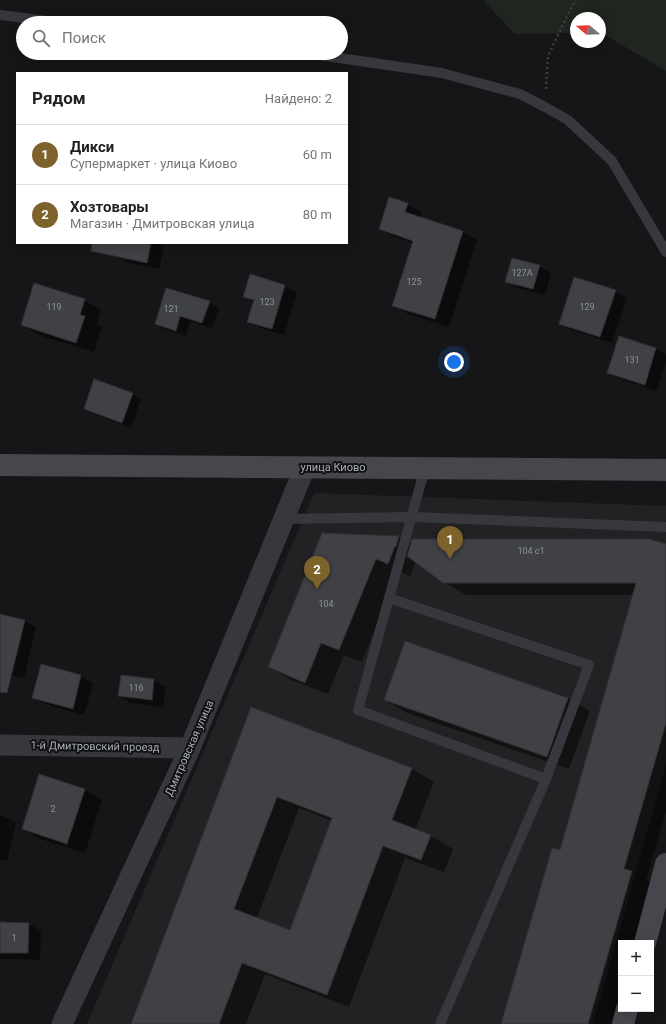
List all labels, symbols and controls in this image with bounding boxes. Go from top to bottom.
north arrow [570,12,606,48]
search box [16,16,348,60]
icon: search [30,27,52,49]
text: Поиск [62,29,106,47]
text: Рядом [32,88,86,108]
text: Найдено: 2 [265,91,332,106]
text: Дикси [70,138,114,156]
text: 1 [41,147,49,162]
text: 60 m [303,147,332,162]
text: Супермаркет · улица Киово [70,156,237,171]
text: Хозтовары [70,198,149,216]
text: 2 [41,207,49,222]
text: 80 m [303,207,332,222]
text: Магазин · Дмитровская улица [70,216,255,231]
house number: 127А [511,268,533,278]
house number: 125 [406,277,422,287]
house number: 123 [259,297,275,307]
house number: 119 [46,302,62,312]
house number: 129 [579,302,595,312]
house number: 121 [163,304,179,314]
your location [444,352,464,372]
house number: 131 [624,355,640,365]
street label: улица Киово [300,461,366,474]
pin: 1 [437,526,463,559]
house number: 104 с1 [517,546,545,556]
pin: 2 [304,556,330,589]
house number: 104 [318,599,334,609]
house number: 116 [128,683,144,693]
street label: Дмитровская улица [162,698,216,798]
street label: 1-й Дмитровский проезд [30,739,160,754]
house number: 2 [50,804,56,814]
house number: 1 [11,933,17,943]
map controls [618,940,654,1012]
button: + [618,940,654,976]
button: − [618,976,654,1012]

